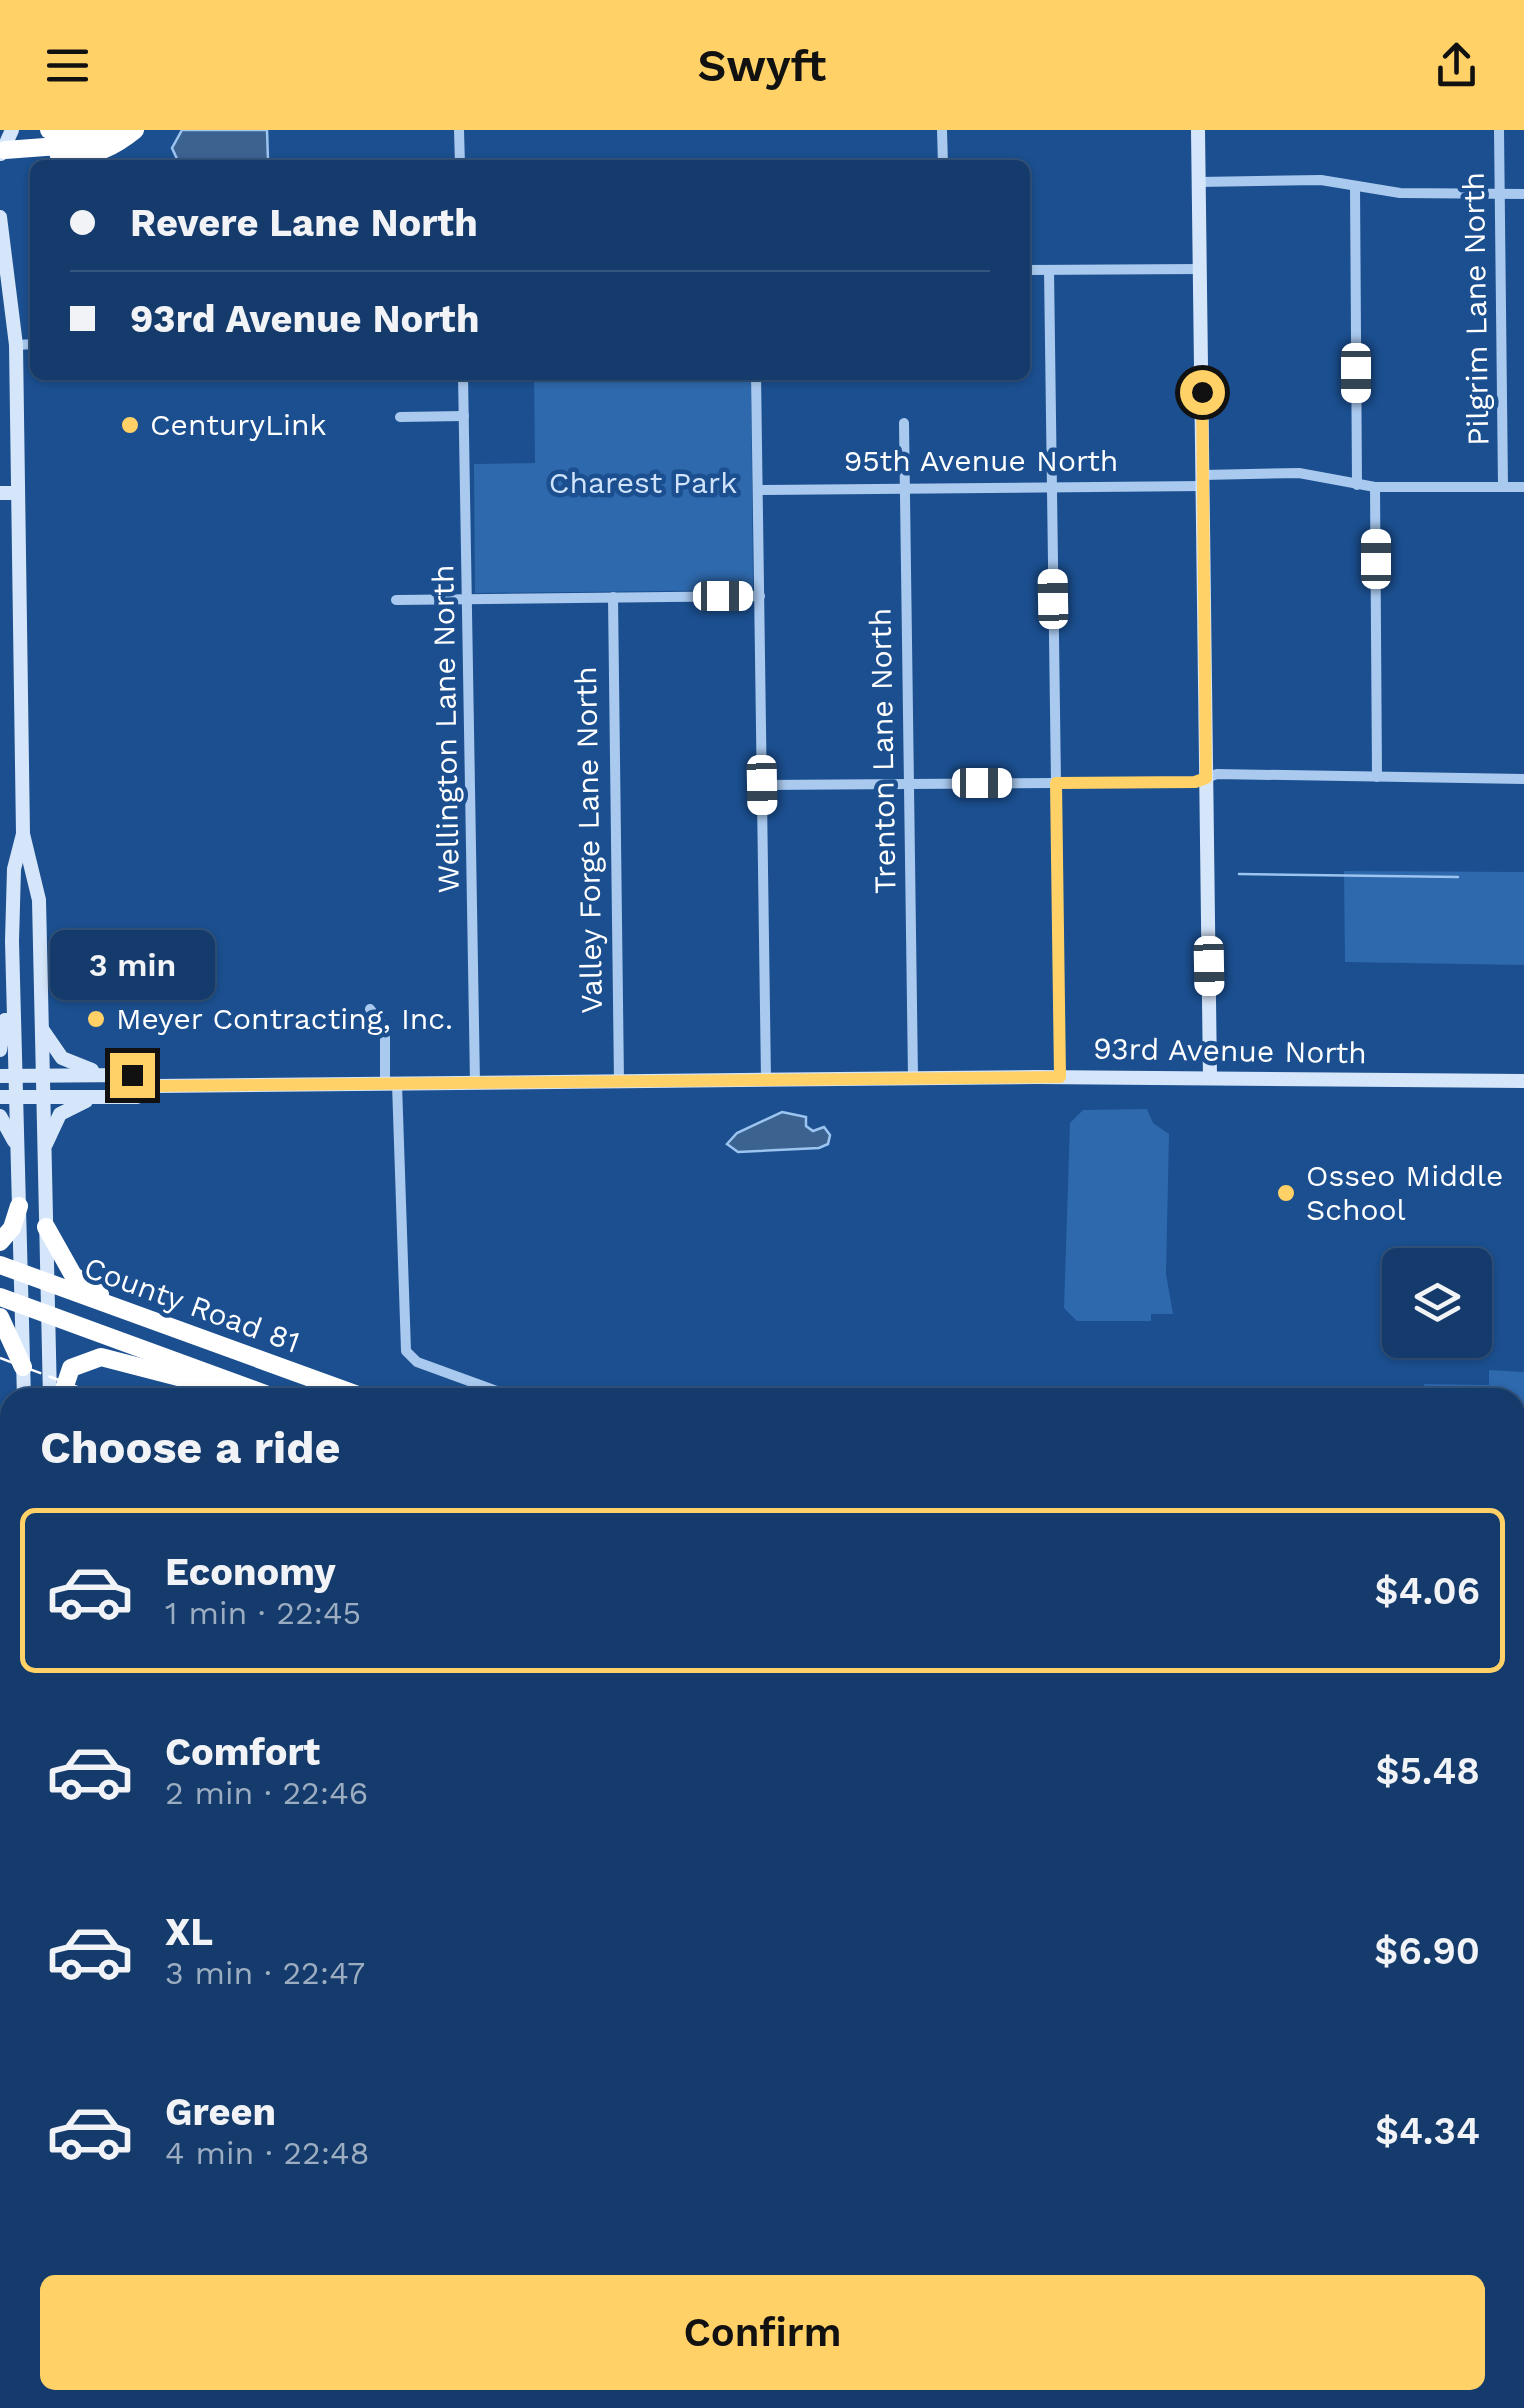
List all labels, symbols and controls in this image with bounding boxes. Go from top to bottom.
icon: menu [40,38,95,93]
icon: share [1429,38,1484,93]
text: Swyft [698,39,826,92]
street label: Pilgrim Lane North [1456,172,1495,446]
text: Revere Lane North [130,201,478,245]
text: 93rd Avenue North [130,297,480,341]
car [1341,343,1371,403]
route start [1180,370,1225,415]
place label: CenturyLink [150,407,327,442]
marker: CenturyLink [119,414,141,436]
street label: 95th Avenue North [844,443,1118,478]
park label: Charest Park [549,465,737,500]
car [1361,529,1391,589]
street label: Wellington Lane North [425,564,466,894]
car [1037,569,1069,629]
car [693,581,753,611]
street label: Trenton Lane North [863,608,902,894]
street label: Valley Forge Lane North [568,666,609,1014]
car [746,755,778,815]
car [952,768,1012,798]
callout: 3 min [49,930,214,1000]
car [1193,936,1225,996]
text: 3 min [89,946,176,984]
place label: Meyer Contracting, Inc. [116,1001,453,1036]
marker: Meyer Contracting, Inc. [85,1008,107,1030]
street label: 93rd Avenue North [1093,1031,1367,1070]
route end [110,1053,155,1098]
place label: Osseo Middle School [1306,1158,1503,1227]
marker: Osseo Middle School [1275,1182,1297,1204]
map controls [1382,1248,1492,1358]
button: layers [1382,1248,1492,1358]
street label: County Road 81 [80,1249,305,1360]
text: Choose a ride [40,1421,340,1474]
icon: car [45,1546,135,1636]
text: Economy [165,1550,336,1594]
text: $4.06 [1375,1569,1480,1613]
text: 1 min · 22:45 [165,1594,361,1632]
icon: car [45,1726,135,1816]
text: Comfort [165,1730,320,1774]
text: $5.48 [1376,1749,1480,1793]
text: 2 min · 22:46 [165,1774,368,1812]
icon: car [45,1906,135,1996]
text: XL [165,1910,213,1954]
text: $6.90 [1374,1929,1480,1973]
text: 3 min · 22:47 [165,1954,365,1992]
icon: car [45,2086,135,2176]
text: Green [165,2090,276,2134]
text: $4.34 [1375,2109,1480,2153]
text: 4 min · 22:48 [165,2134,369,2172]
button: Confirm [40,2275,1485,2390]

